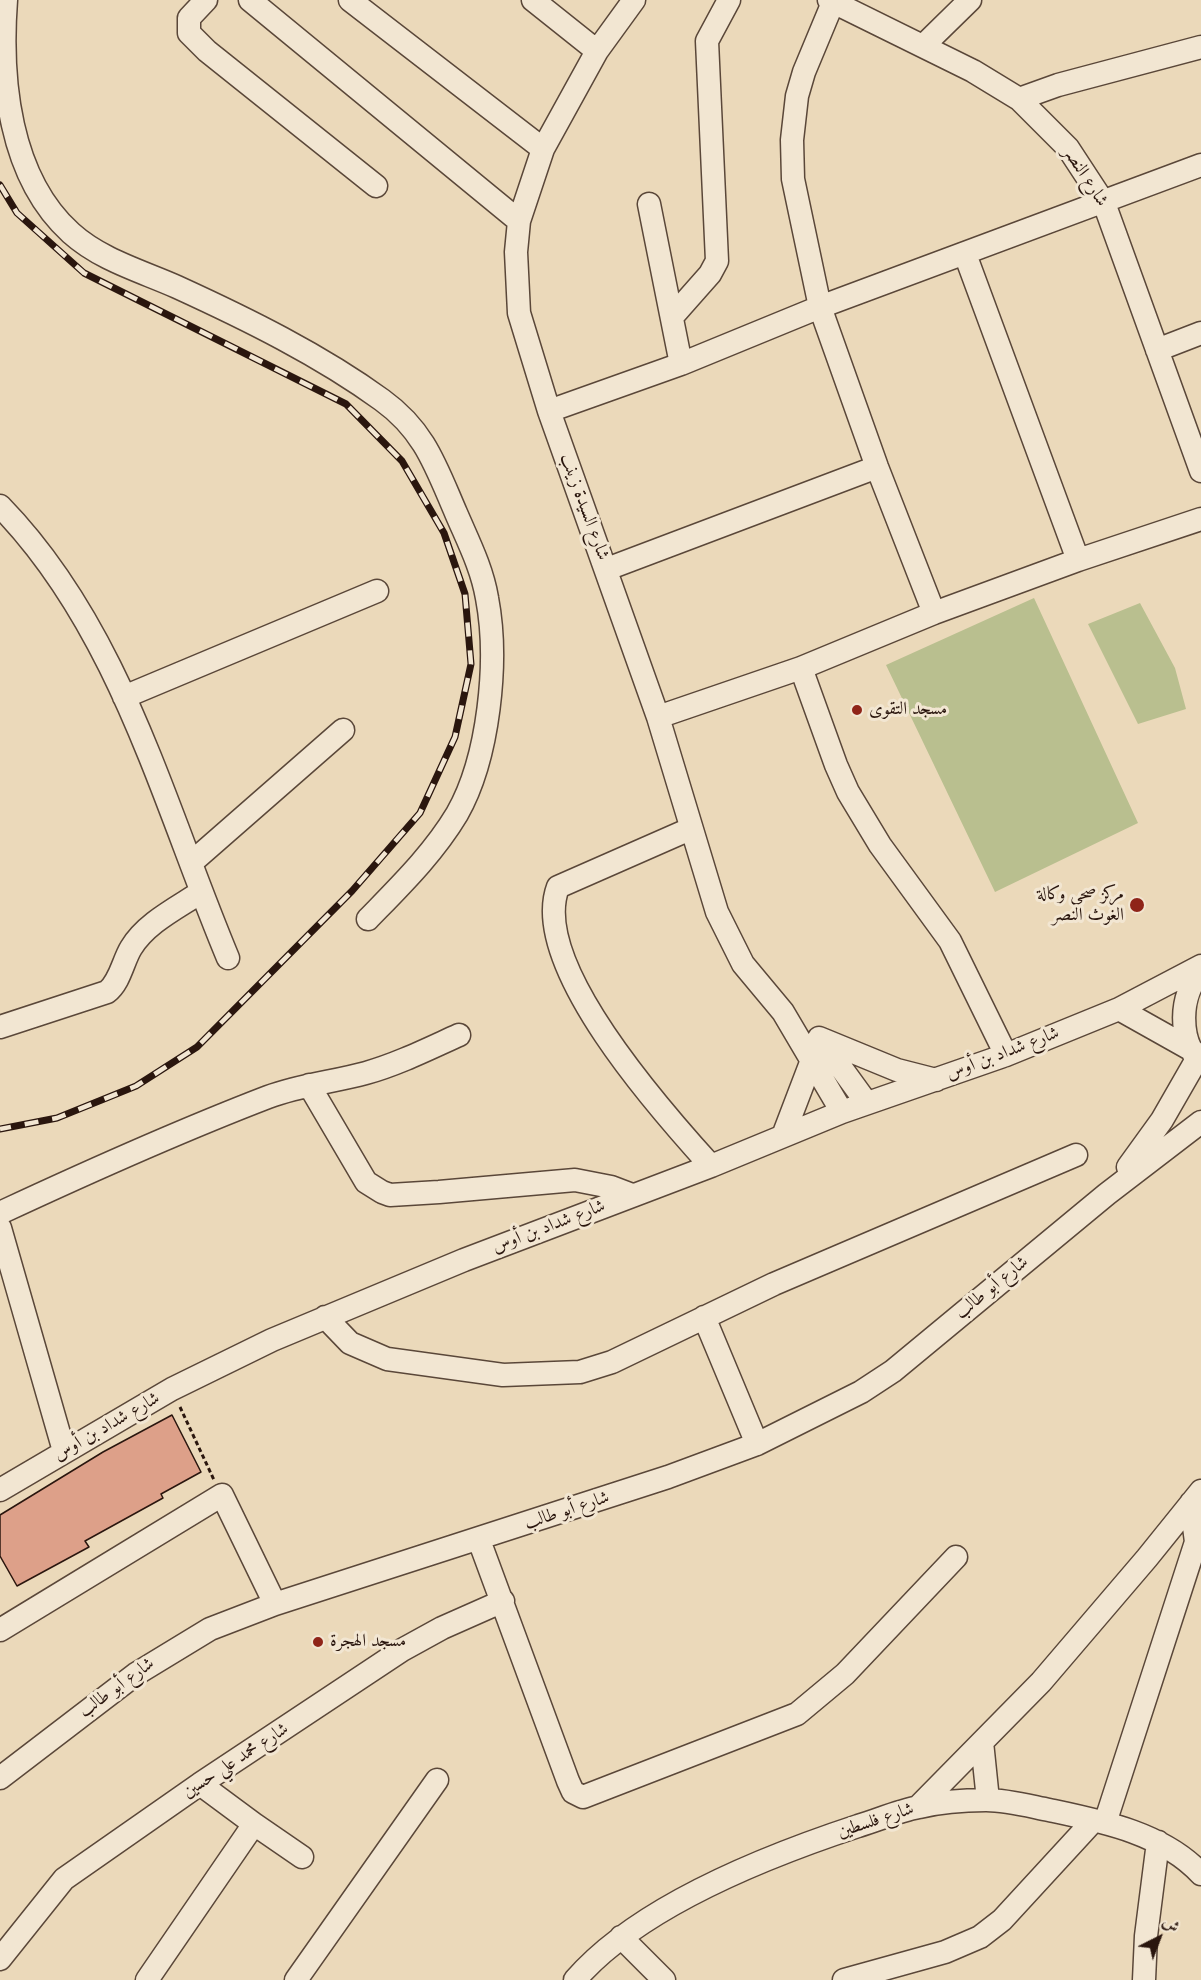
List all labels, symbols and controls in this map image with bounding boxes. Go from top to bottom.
street label: شارع النصر [1058,143,1112,211]
street label: شارع السيدة زينب [555,451,613,563]
place label: مسجد التقوى [869,699,947,721]
marker: مسجد التقوى [850,703,864,717]
place label: مركز صحي وكالة الغوث النصر [1037,884,1124,926]
marker: مركز صحي وكالة الغوث النصر [1128,896,1146,914]
street label: شارع شداد بن أوس [944,1023,1062,1085]
street label: شارع شداد بن أوس [490,1196,608,1258]
street label: شارع أبو طالب [951,1252,1033,1324]
street label: شارع شداد بن أوس [50,1388,164,1466]
street label: شارع أبو طالب [522,1487,612,1535]
place label: مسجد الهجرة [330,1631,406,1653]
marker: مسجد الهجرة [311,1635,325,1649]
street label: شارع أبو طالب [75,1653,159,1723]
street label: شارع محمد علي حسين [179,1719,293,1803]
street label: شارع فلسطين [835,1799,917,1843]
north arrow [1129,1908,1189,1968]
text: ش [1158,1911,1184,1938]

